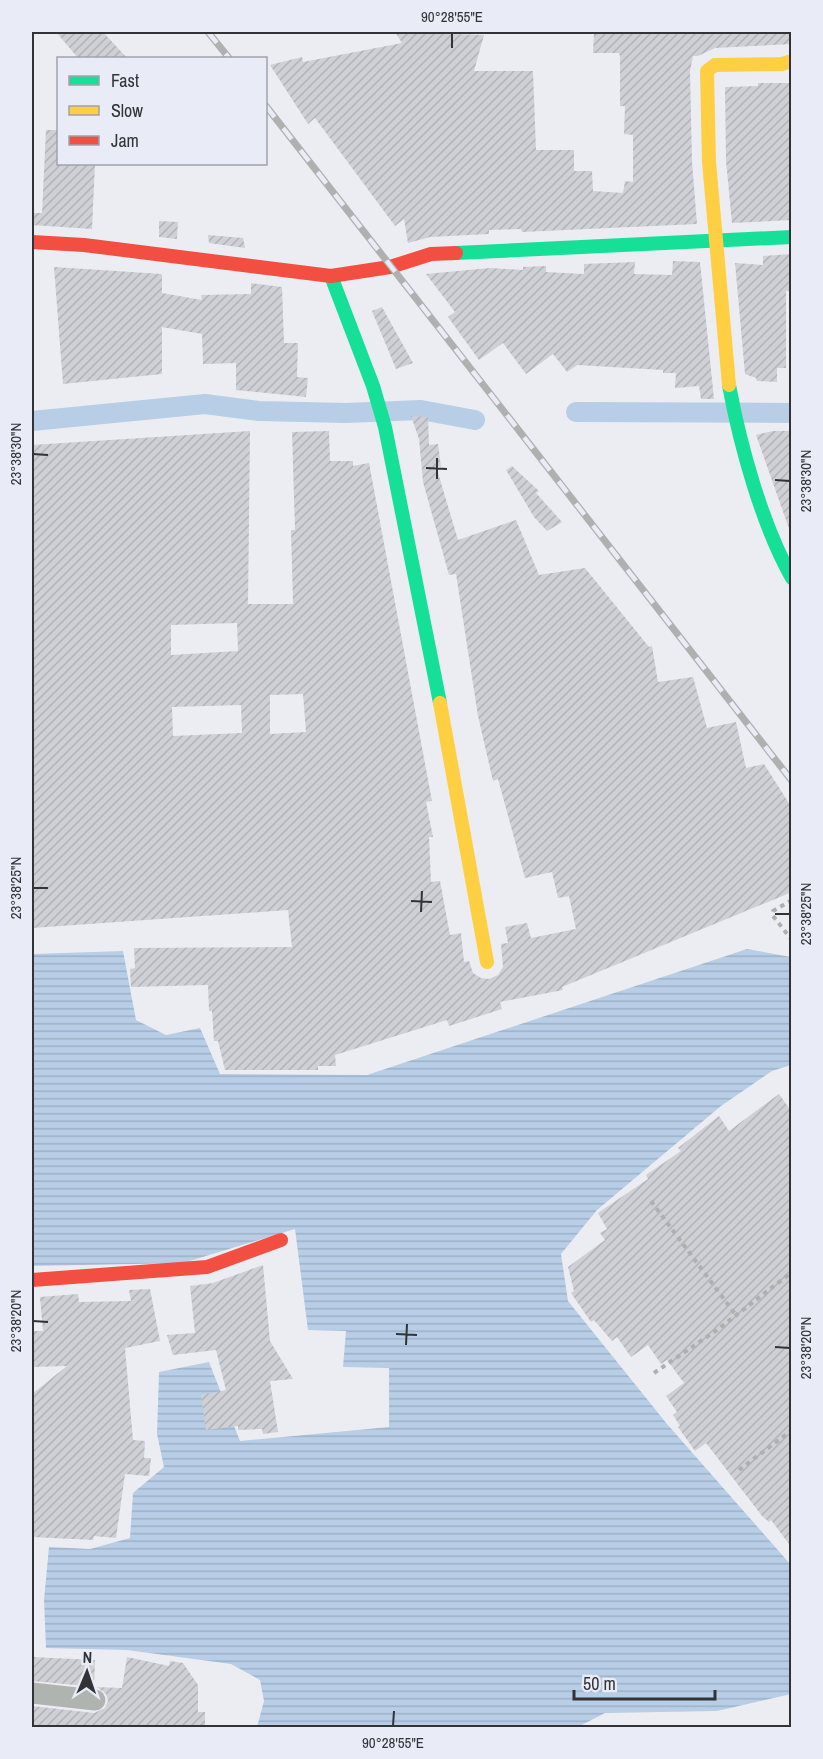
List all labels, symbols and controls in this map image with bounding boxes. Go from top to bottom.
text: 90°28'55"E [421,6,483,27]
legend [57,57,267,165]
text: Fast [111,68,139,93]
text: Slow [111,98,143,123]
text: Jam [111,128,139,153]
text: 23°38'30"N [5,423,26,485]
text: 23°38'30"N [795,450,816,512]
text: 23°38'25"N [5,857,26,919]
text: 23°38'25"N [795,883,816,945]
text: 23°38'20"N [5,1290,26,1352]
text: 23°38'20"N [795,1317,816,1379]
north arrow [57,1642,117,1702]
text: N [82,1646,93,1668]
scale bar [574,1663,715,1701]
text: 50 m [583,1671,616,1696]
text: 90°28'55"E [362,1732,424,1753]

